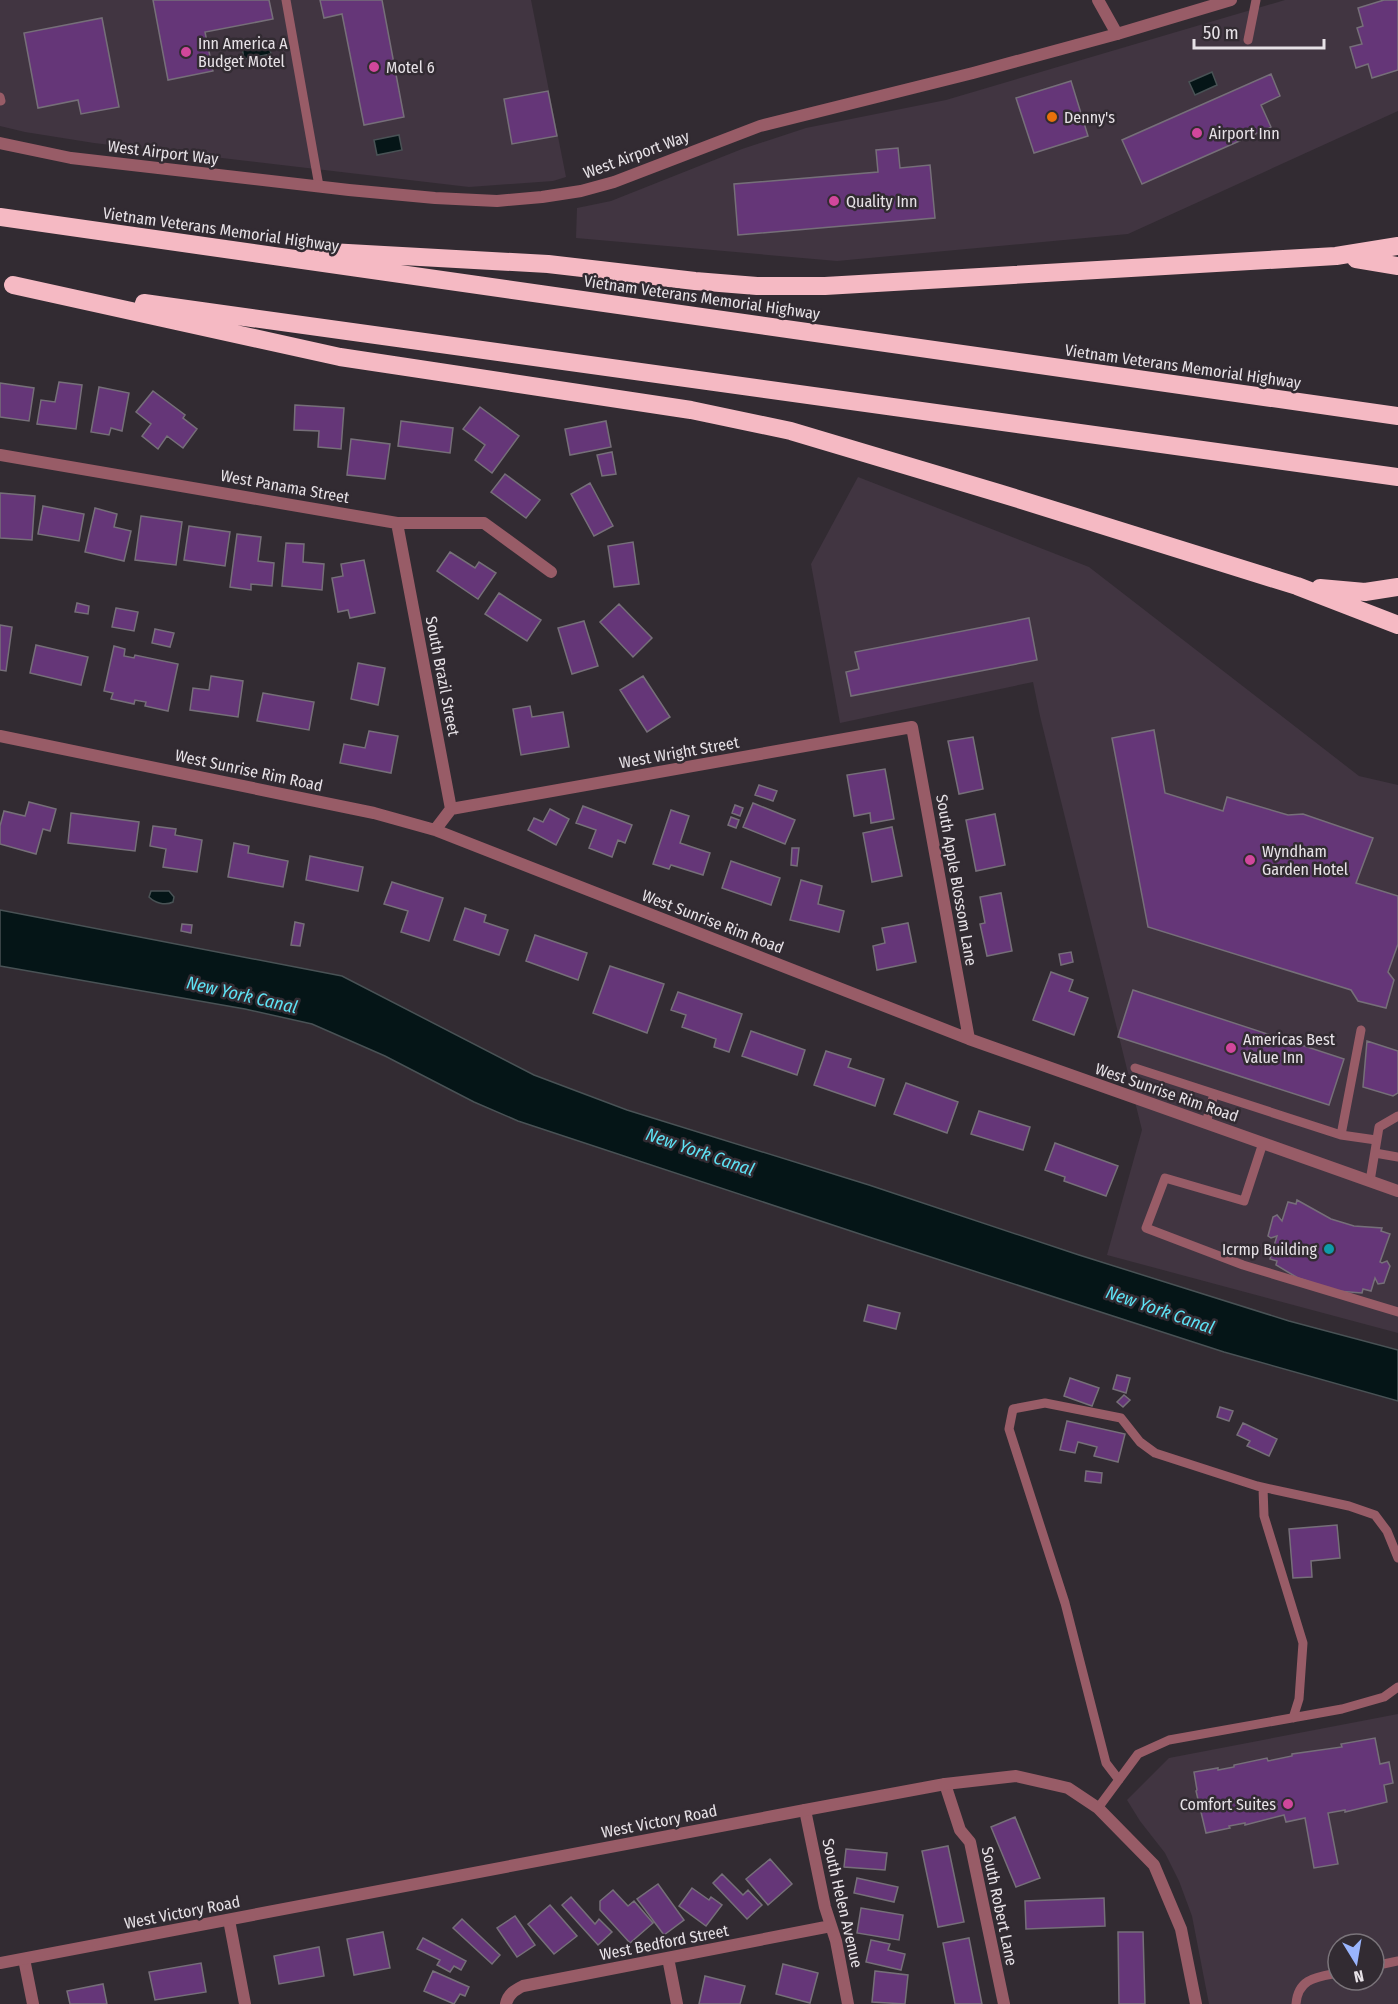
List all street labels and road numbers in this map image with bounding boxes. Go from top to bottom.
street label: West Airport Way [581,126,693,182]
street label: West Airport Way [107,136,220,169]
street label: Vietnam Veterans Memorial Highway [102,204,341,256]
street label: Vietnam Veterans Memorial Highway [583,272,822,324]
street label: Vietnam Veterans Memorial Highway [1064,341,1303,393]
street label: West Panama Street [219,466,352,507]
street label: South Brazil Street [422,615,464,738]
street label: West Wright Street [618,732,741,772]
street label: West Sunrise Rim Road [173,746,324,795]
street label: South Apple Blossom Lane [932,793,981,967]
street label: West Sunrise Rim Road [639,886,786,957]
street label: West Sunrise Rim Road [1093,1059,1241,1126]
street label: West Victory Road [600,1801,719,1842]
street label: South Helen Avenue [818,1837,867,1970]
street label: South Robert Lane [978,1845,1021,1967]
street label: West Victory Road [123,1892,242,1933]
street label: West Bedford Street [598,1921,731,1964]

